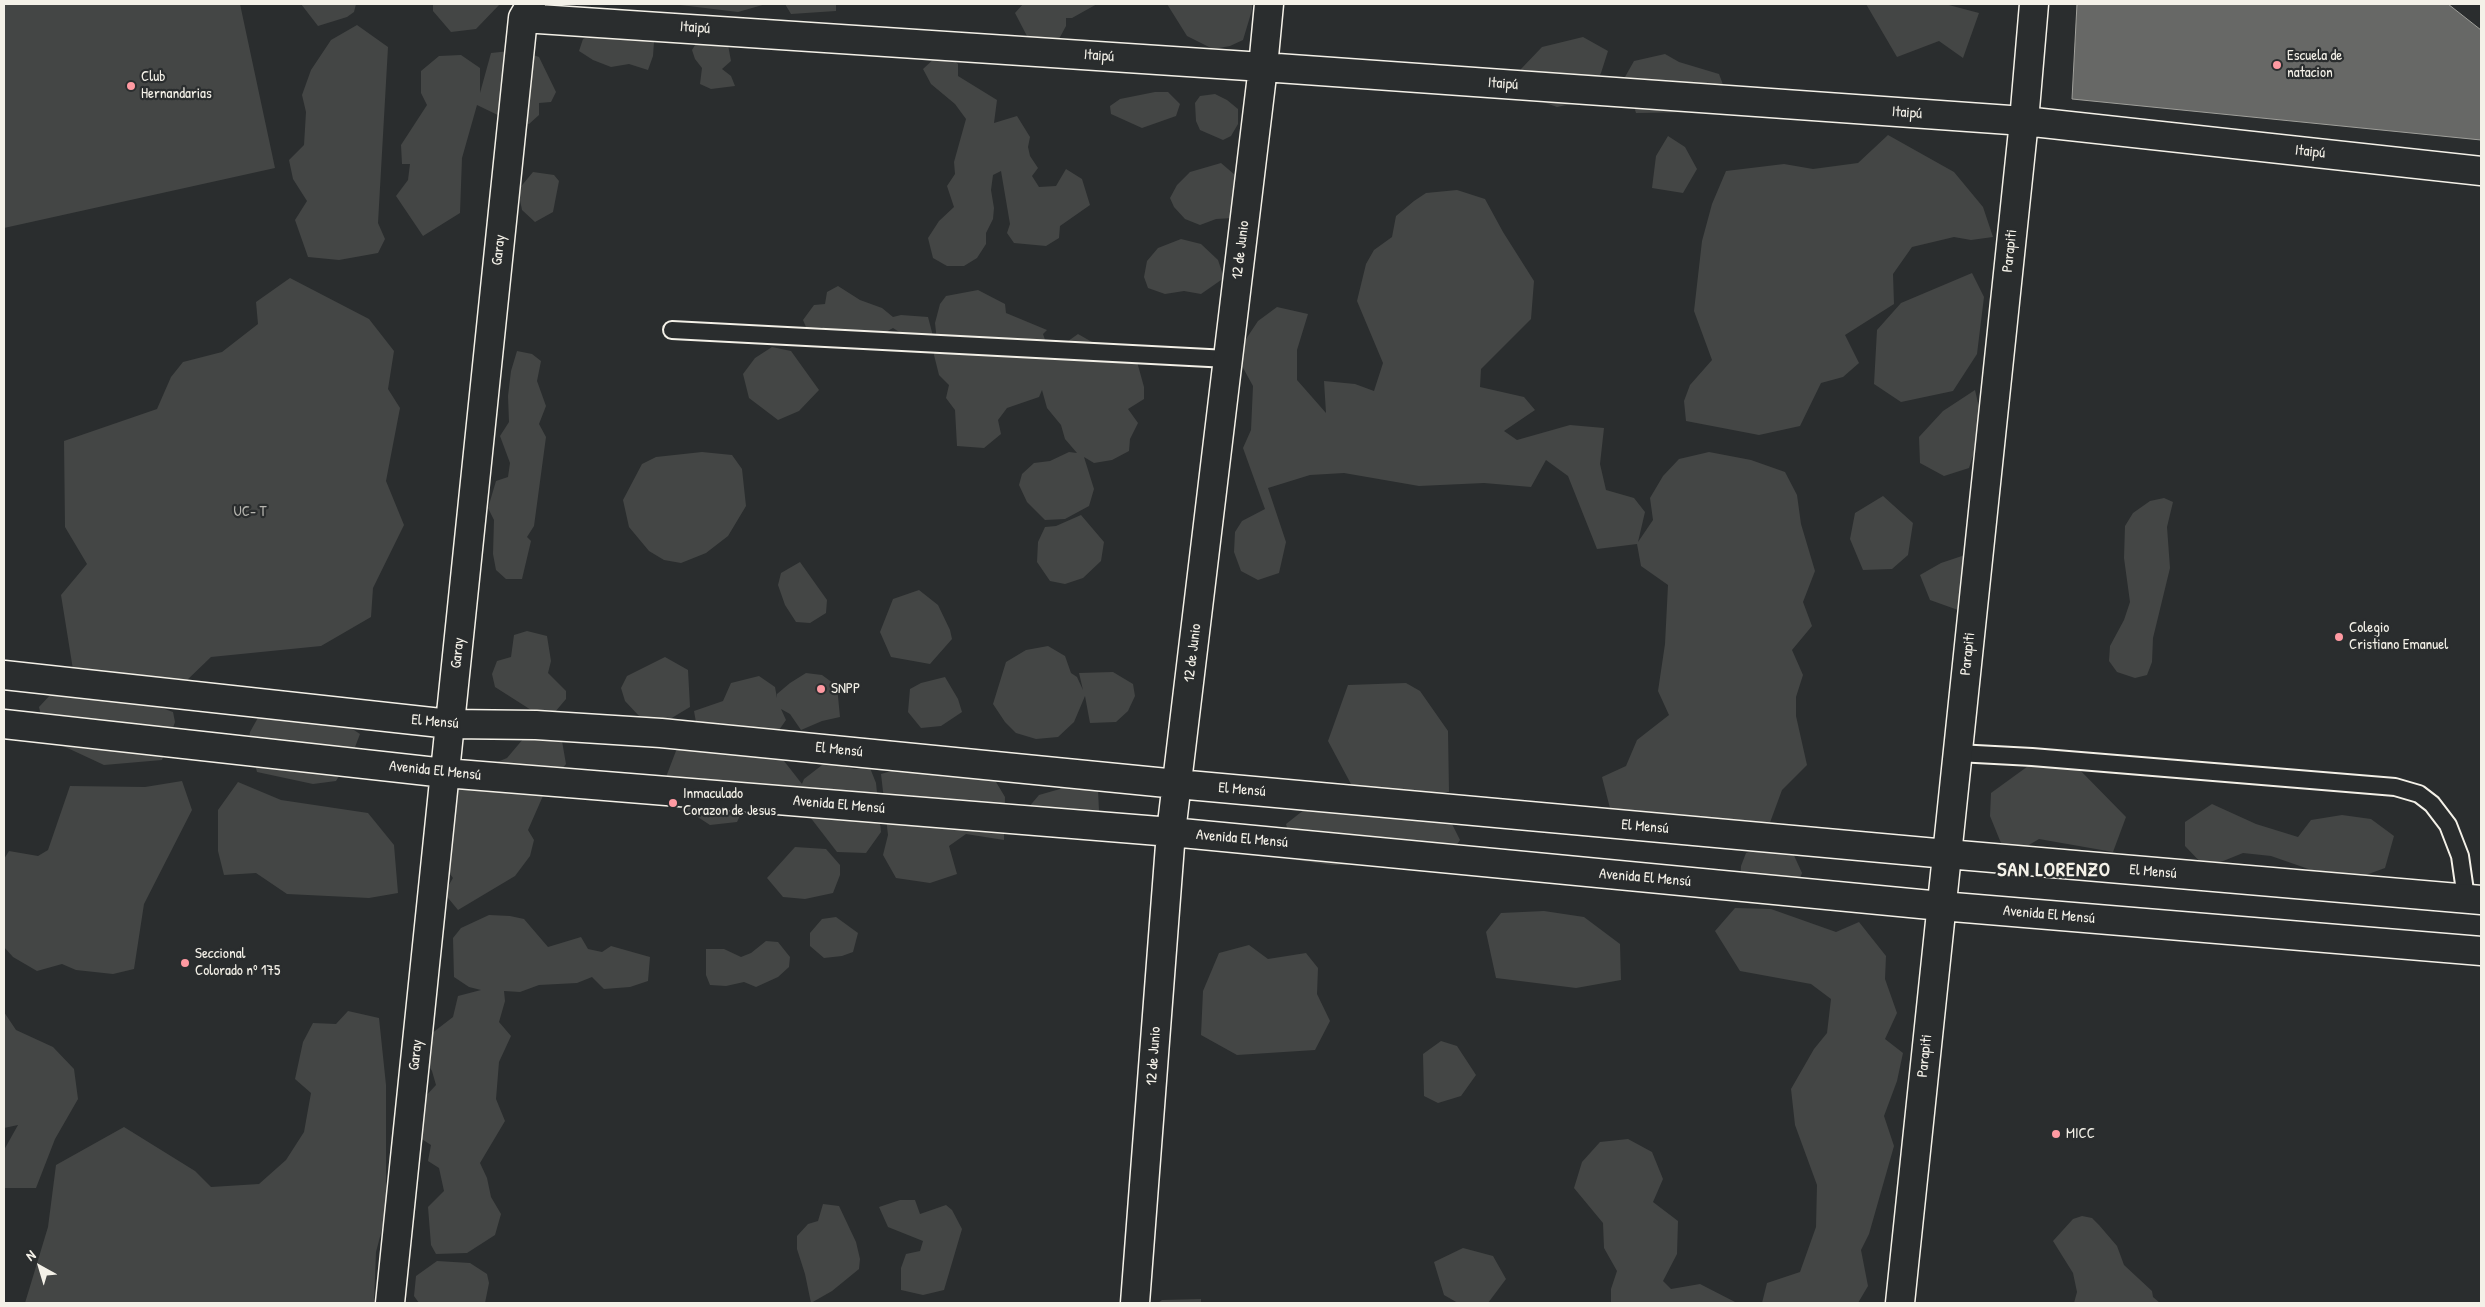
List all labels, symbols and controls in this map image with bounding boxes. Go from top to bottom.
street label: Itaipú [679,18,711,38]
street label: Itaipú [1083,46,1115,66]
place label: Escuela de natacion [2287,47,2342,82]
marker: Escuela de natacion [2271,59,2283,71]
place label: Club Hernandarias [141,68,212,103]
street label: Itaipú [1487,74,1519,94]
marker: Club Hernandarias [125,80,137,92]
street label: Itaipú [1891,103,1923,123]
street label: Itaipú [2294,141,2326,163]
street label: 12 de Junio [1228,220,1254,280]
street label: Parapiti [1999,229,2021,273]
street label: Garay [488,234,510,266]
park label: UC- T [234,503,266,521]
place label: Colegio Cristiano Emanuel [2349,619,2448,654]
street label: 12 de Junio [1180,623,1206,683]
marker: Colegio Cristiano Emanuel [2333,631,2345,643]
street label: Parapiti [1957,632,1979,676]
street label: Garay [447,637,469,669]
place label: SNPP [831,680,860,698]
marker: SNPP [815,683,827,695]
street label: El Mensú [411,711,459,733]
street label: El Mensú [814,739,864,761]
street label: Avenida El Mensú [388,757,482,785]
street label: El Mensú [1218,779,1266,801]
place label: Inmaculado Corazon de Jesus [683,785,776,820]
street label: Avenida El Mensú [792,792,886,818]
marker: Inmaculado Corazon de Jesus [667,797,679,809]
street label: El Mensú [1621,816,1669,838]
street label: Avenida El Mensú [1195,826,1289,852]
district label: SAN LORENZO [1996,859,2112,883]
street label: El Mensú [2129,861,2177,883]
street label: Avenida El Mensú [1598,865,1692,891]
street label: Avenida El Mensú [2002,902,2096,928]
place label: Seccional Colorado nº 175 [195,945,280,980]
marker: Seccional Colorado nº 175 [179,957,191,969]
street label: 12 de Junio [1143,1026,1165,1086]
street label: Parapiti [1914,1034,1936,1078]
street label: Garay [405,1039,427,1071]
place label: MICC [2066,1125,2095,1143]
marker: MICC [2050,1128,2062,1140]
north arrow [15,1242,65,1292]
text: N [21,1245,39,1265]

